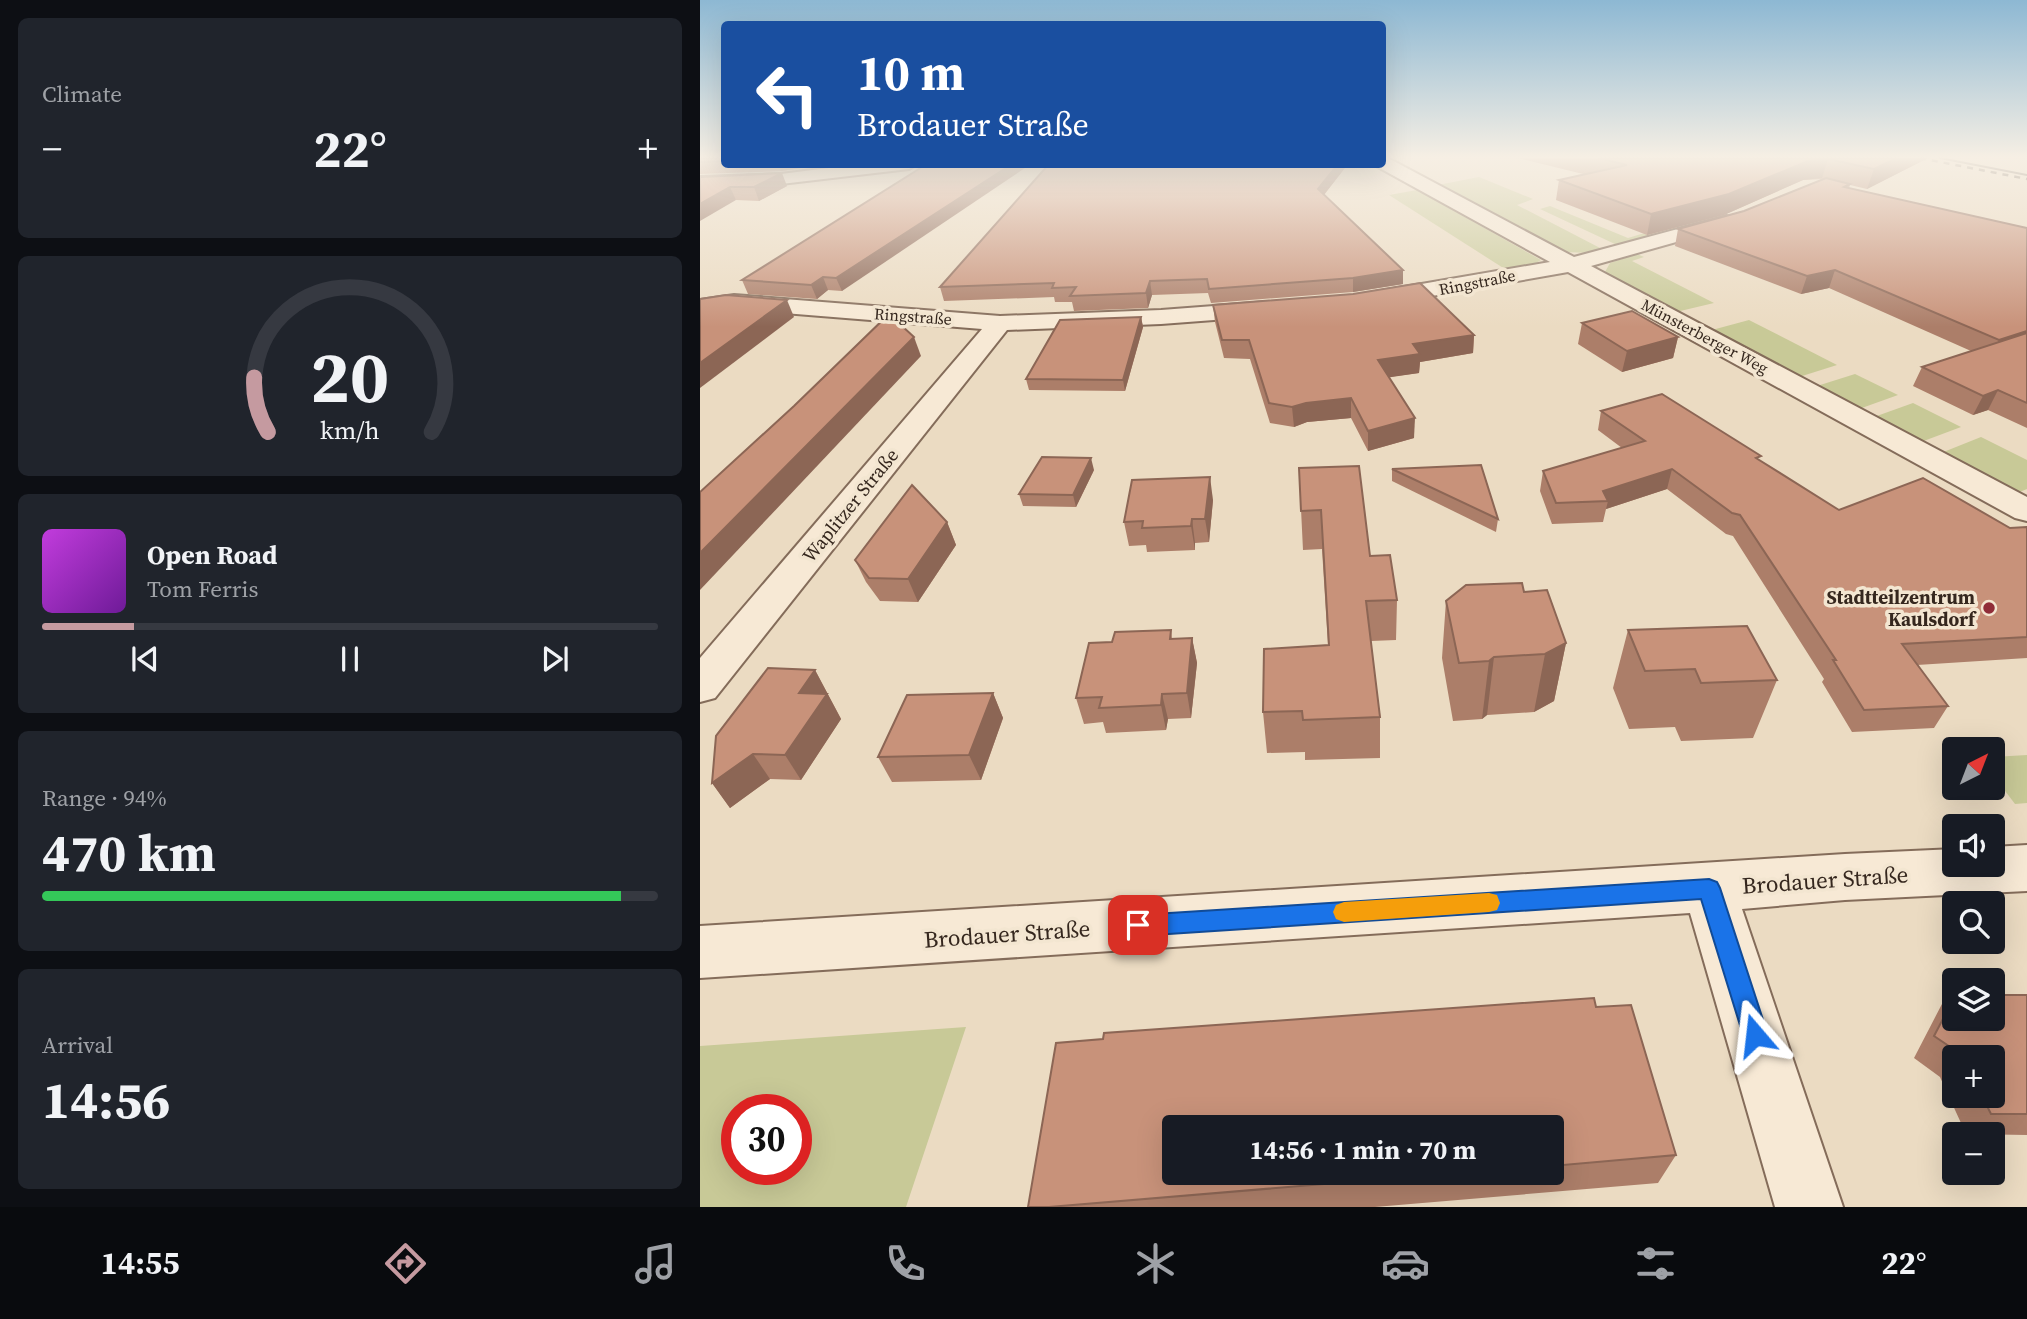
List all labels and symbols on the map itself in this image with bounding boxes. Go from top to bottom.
street label: Ringstraße [1437,264,1517,300]
street label: Münsterberger Weg [1638,293,1772,379]
street label: Ringstraße [873,302,953,330]
street label: Waplitzer Straße [796,443,904,567]
place label: Stadtteilzentrum Kaulsdorf [1827,584,1977,632]
marker: Stadtteilzentrum Kaulsdorf [1981,600,1997,616]
north arrow [1942,737,2006,800]
street label: Brodauer Straße [1741,858,1909,902]
pin [1108,895,1168,955]
street label: Brodauer Straße [923,912,1091,956]
position arrow [1718,998,1792,1072]
speed limit sign: 30 [721,1094,812,1185]

